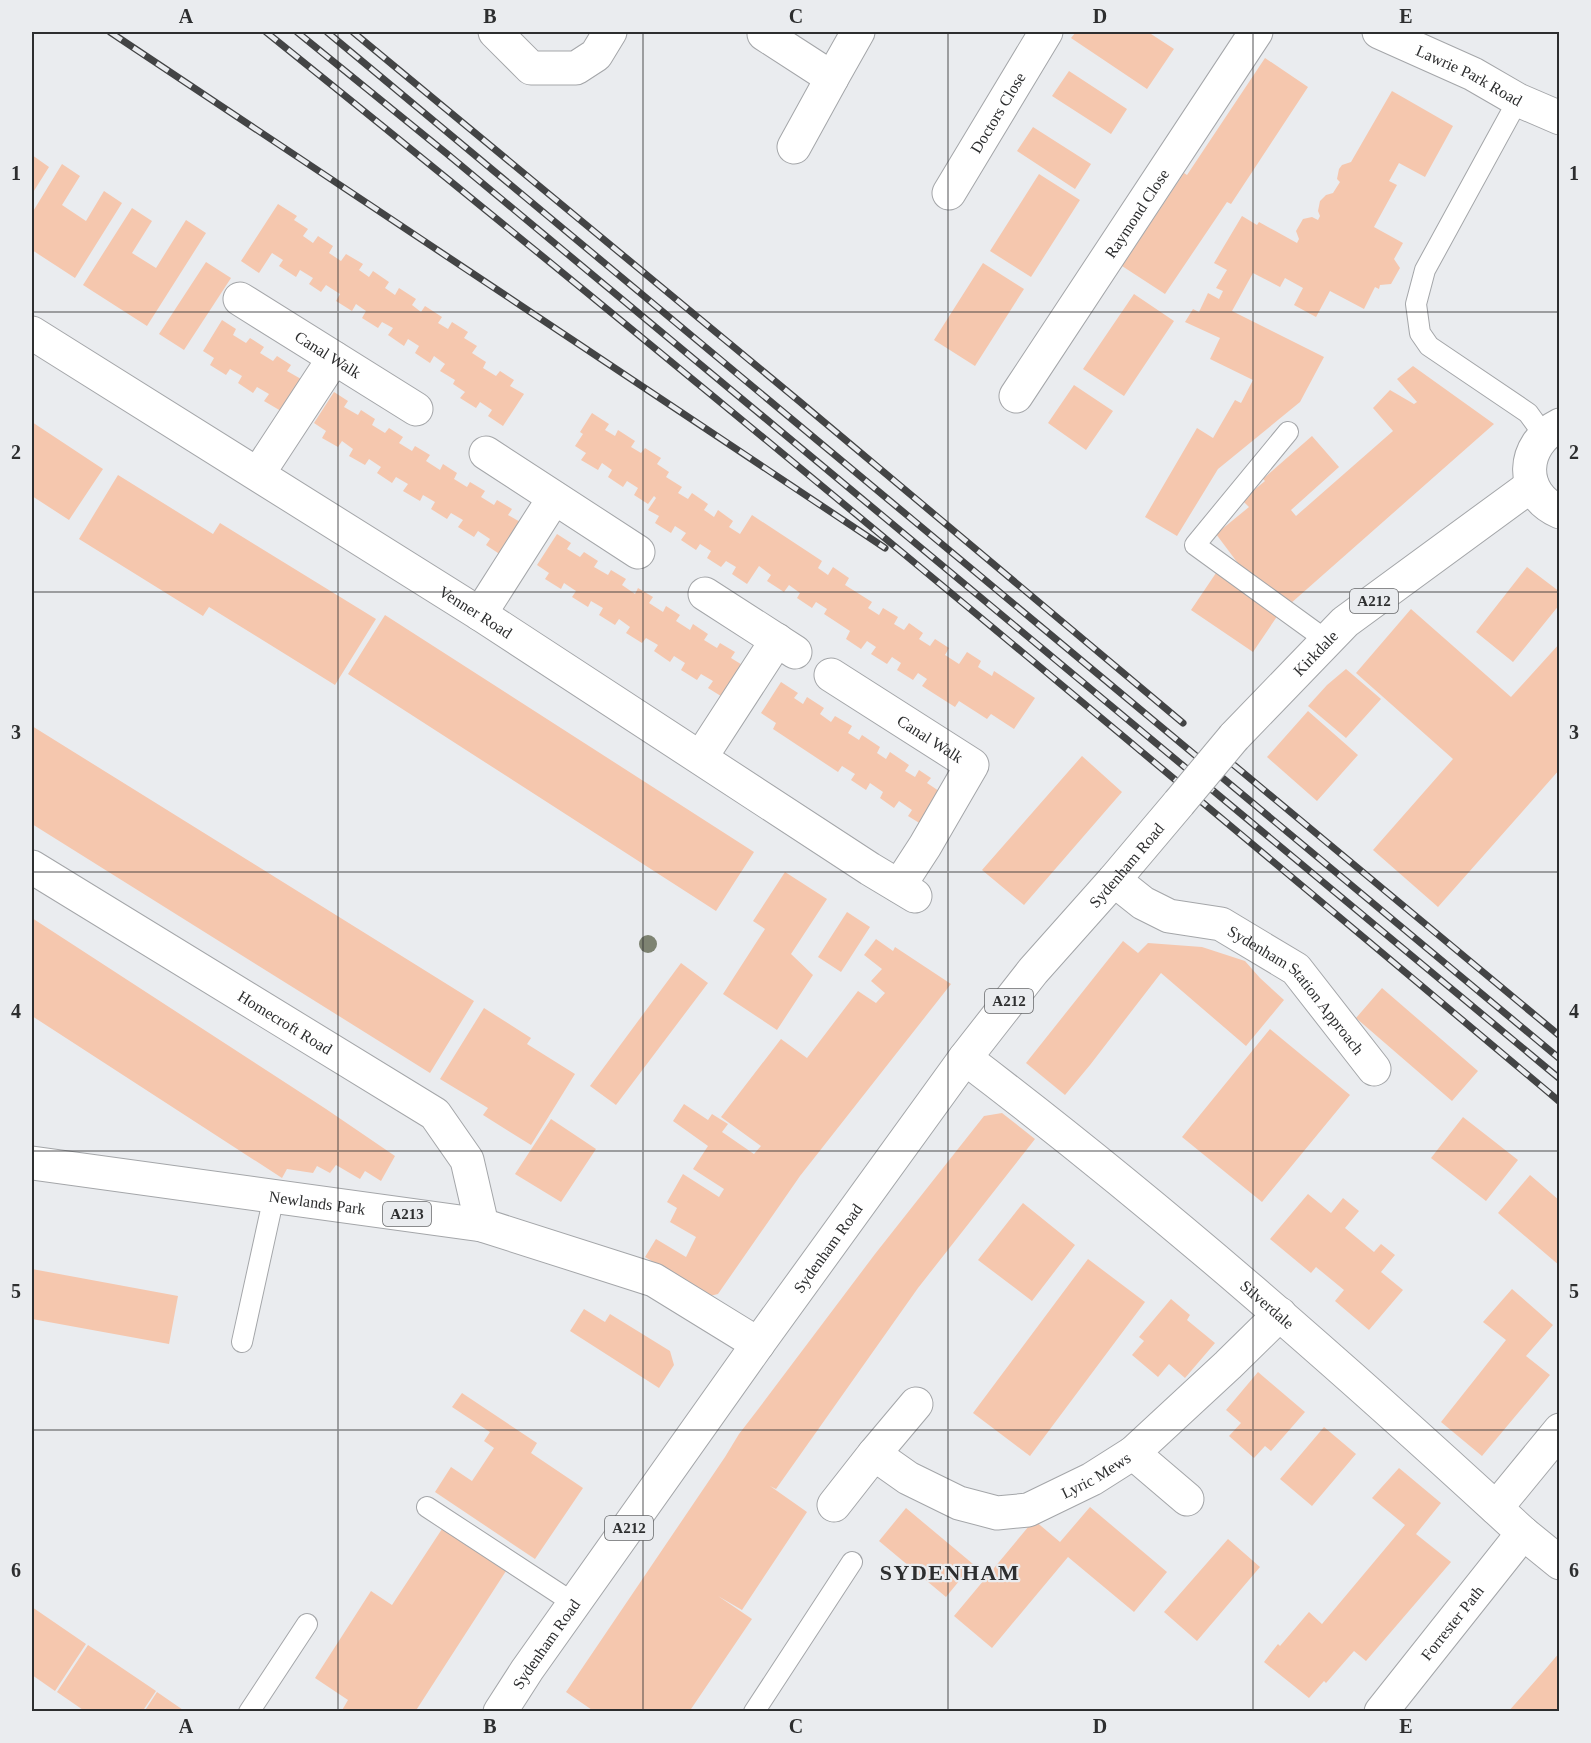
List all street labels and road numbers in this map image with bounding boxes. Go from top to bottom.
street label: Lawrie Park Road [1413,42,1525,109]
street label: Doctors Close [967,69,1029,156]
street label: Raymond Close [1102,166,1172,261]
street label: Canal Walk [292,328,364,381]
street label: Venner Road [436,583,515,642]
road number: A212 [1350,589,1398,613]
street label: Kirkdale [1290,627,1341,679]
street label: Canal Walk [894,712,966,766]
street label: Sydenham Road [1086,820,1167,911]
street label: Sydenham Station Approach [1225,922,1367,1058]
street label: Homecroft Road [235,987,335,1058]
road number: A212 [985,989,1033,1013]
street label: Newlands Park [268,1188,367,1218]
street label: Sydenham Road [790,1201,866,1296]
road number: A213 [383,1202,431,1226]
street label: Silverdale [1237,1277,1297,1332]
street label: Lyric Mews [1059,1449,1134,1502]
road number: A212 [605,1516,653,1540]
street label: Forrester Path [1418,1582,1487,1664]
street label: Sydenham Road [509,1596,583,1692]

